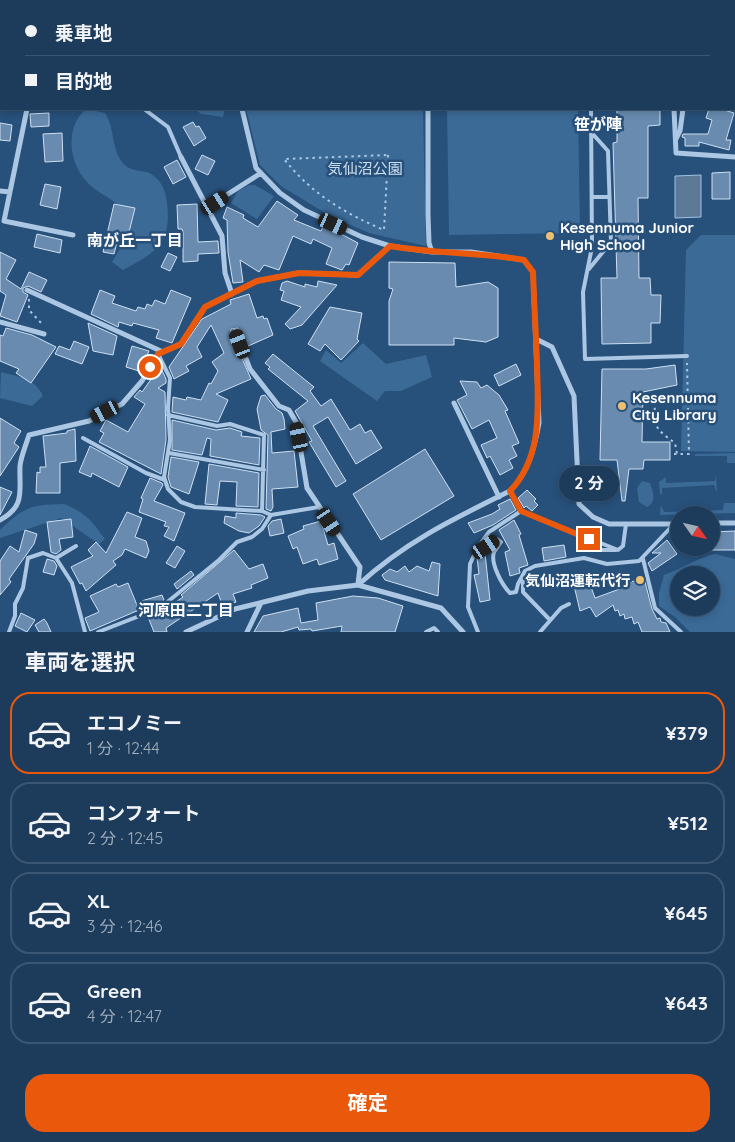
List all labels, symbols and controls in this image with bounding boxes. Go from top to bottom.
text: 乗車地 [55,21,112,45]
text: 目的地 [55,69,112,93]
district label: 笹が陣 [574,114,622,134]
park label: 気仙沼公園 [327,159,403,178]
car [198,189,231,217]
car [316,211,349,237]
place label: Kesennuma Junior High School [560,218,695,254]
district label: 南が丘一丁目 [87,230,183,250]
marker: Kesennuma Junior High School [544,230,556,242]
car [227,327,252,361]
route start [139,356,161,378]
place label: Kesennuma City Library [632,388,717,424]
car [88,399,121,425]
marker: Kesennuma City Library [616,400,628,412]
car [288,421,309,453]
callout: 2 分 [559,466,619,502]
text: 2 分 [574,473,604,493]
car [314,505,343,539]
north arrow [670,506,720,556]
map controls [670,506,720,616]
route end [578,528,600,550]
car [469,532,502,562]
button: layers [670,566,720,616]
place label: 気仙沼運転代行 [525,571,630,590]
marker: 気仙沼運転代行 [634,574,646,586]
district label: 河原田二丁目 [138,600,234,620]
text: 車両を選択 [25,648,135,676]
icon: car [27,711,72,756]
text: エコノミー [87,711,182,735]
text: ¥379 [665,721,708,745]
text: 1 分 · 12:44 [87,738,160,758]
icon: car [27,801,72,846]
text: コンフォート [87,801,200,825]
text: ¥512 [668,811,708,835]
text: 2 分 · 12:45 [87,828,163,848]
text: XL [87,889,110,913]
icon: car [27,891,72,936]
text: ¥645 [664,901,708,925]
text: 3 分 · 12:46 [87,916,162,936]
text: Green [87,979,142,1003]
icon: car [27,981,72,1026]
text: ¥643 [665,991,708,1015]
text: 4 分 · 12:47 [87,1006,162,1026]
button: 確定 [25,1074,710,1132]

